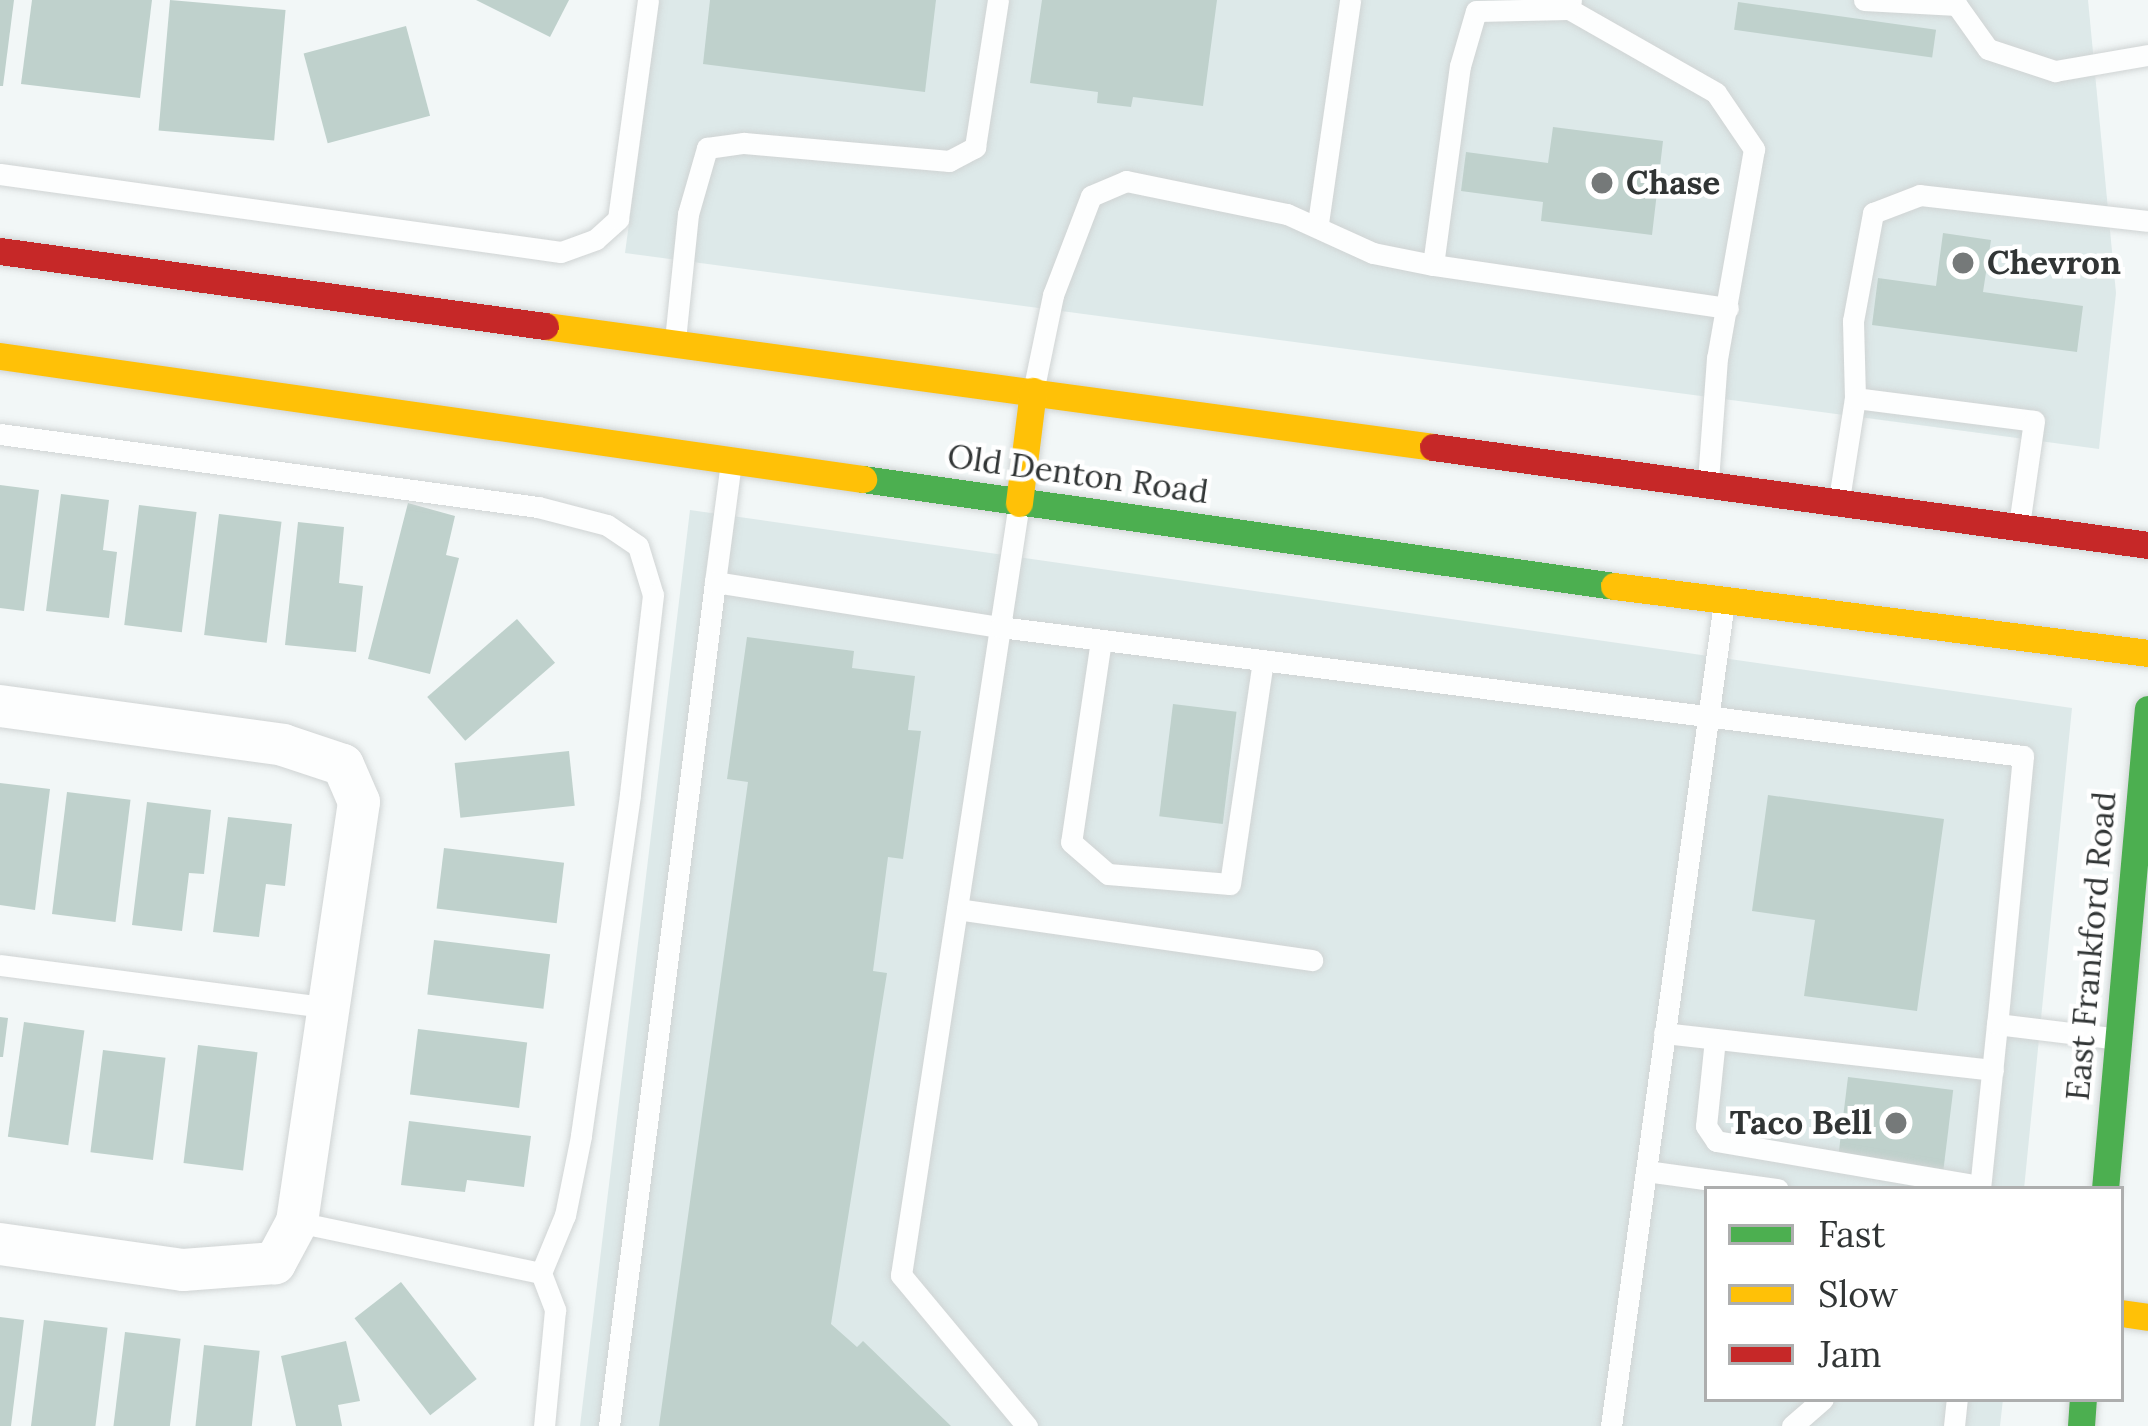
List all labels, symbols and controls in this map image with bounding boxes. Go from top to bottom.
place label: Chase [1626,163,1720,203]
marker: Chase [1589,170,1615,196]
place label: Chevron [1987,243,2121,283]
marker: Chevron [1950,250,1976,276]
street label: Old Denton Road [945,436,1211,512]
street label: East Frankford Road [2058,790,2124,1102]
place label: Taco Bell [1730,1103,1872,1143]
marker: Taco Bell [1883,1110,1909,1136]
legend [1704,1186,2124,1402]
text: Fast [1818,1211,1885,1257]
text: Slow [1818,1271,1898,1317]
text: Jam [1818,1331,1882,1377]

